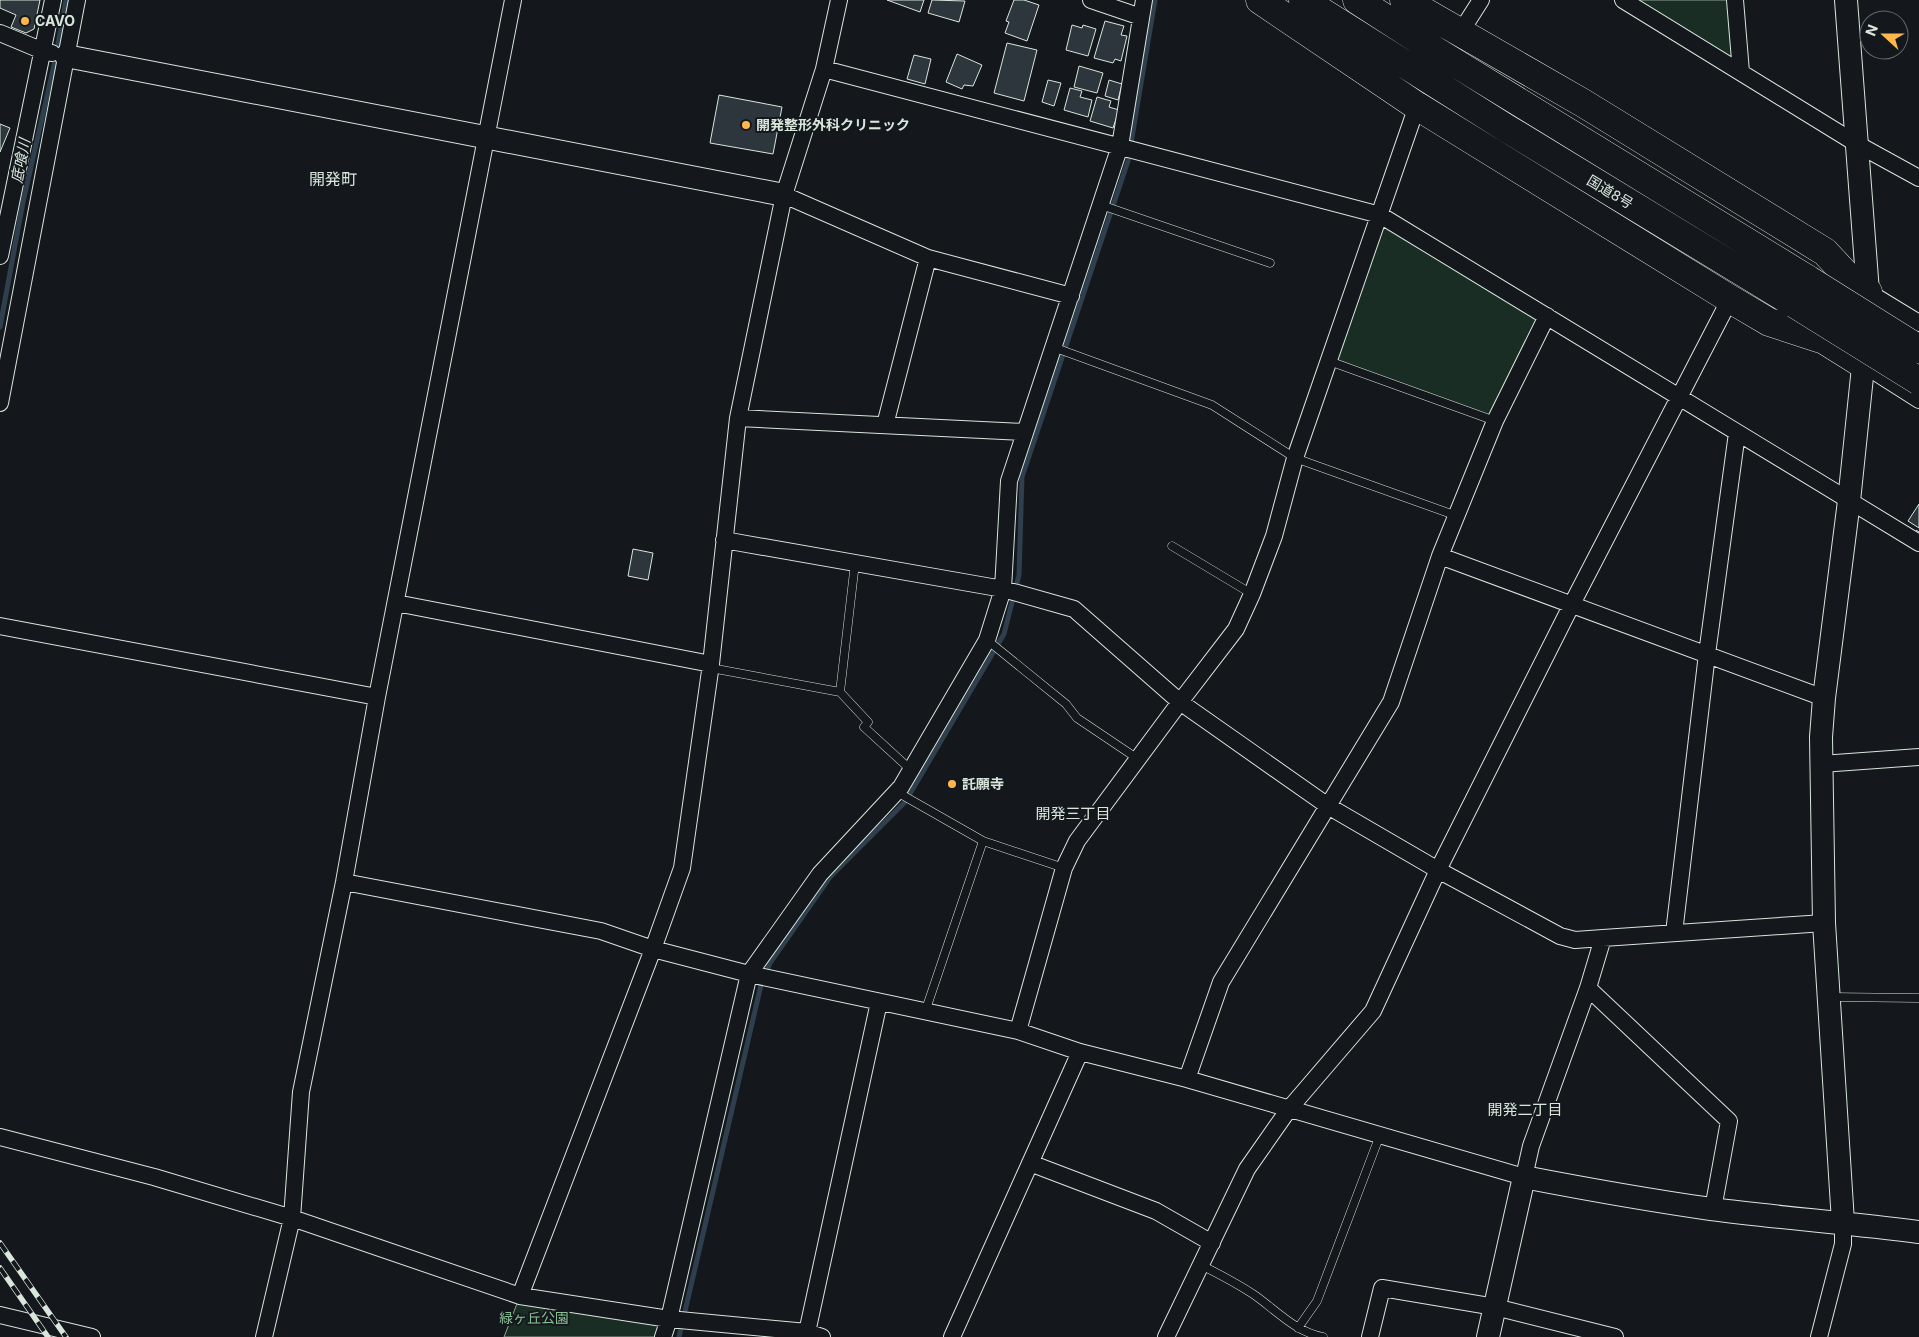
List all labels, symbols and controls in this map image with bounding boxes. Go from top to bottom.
north arrow [1859,10,1909,60]
place label: CAVO [35,12,75,29]
marker: CAVO [19,15,31,27]
text: N [1862,22,1881,38]
place label: 開発整形外科クリニック [756,116,910,133]
marker: 開発整形外科クリニック [740,119,752,131]
water label: 底喰川 [7,135,35,185]
district label: 開発町 [309,169,357,189]
street label: 国道8号 [1584,171,1636,212]
place label: 託願寺 [962,775,1004,792]
marker: 託願寺 [946,778,958,790]
district label: 開発三丁目 [1035,804,1111,823]
district label: 開発二丁目 [1487,1100,1563,1119]
park label: 緑ヶ丘公園 [499,1309,569,1326]

